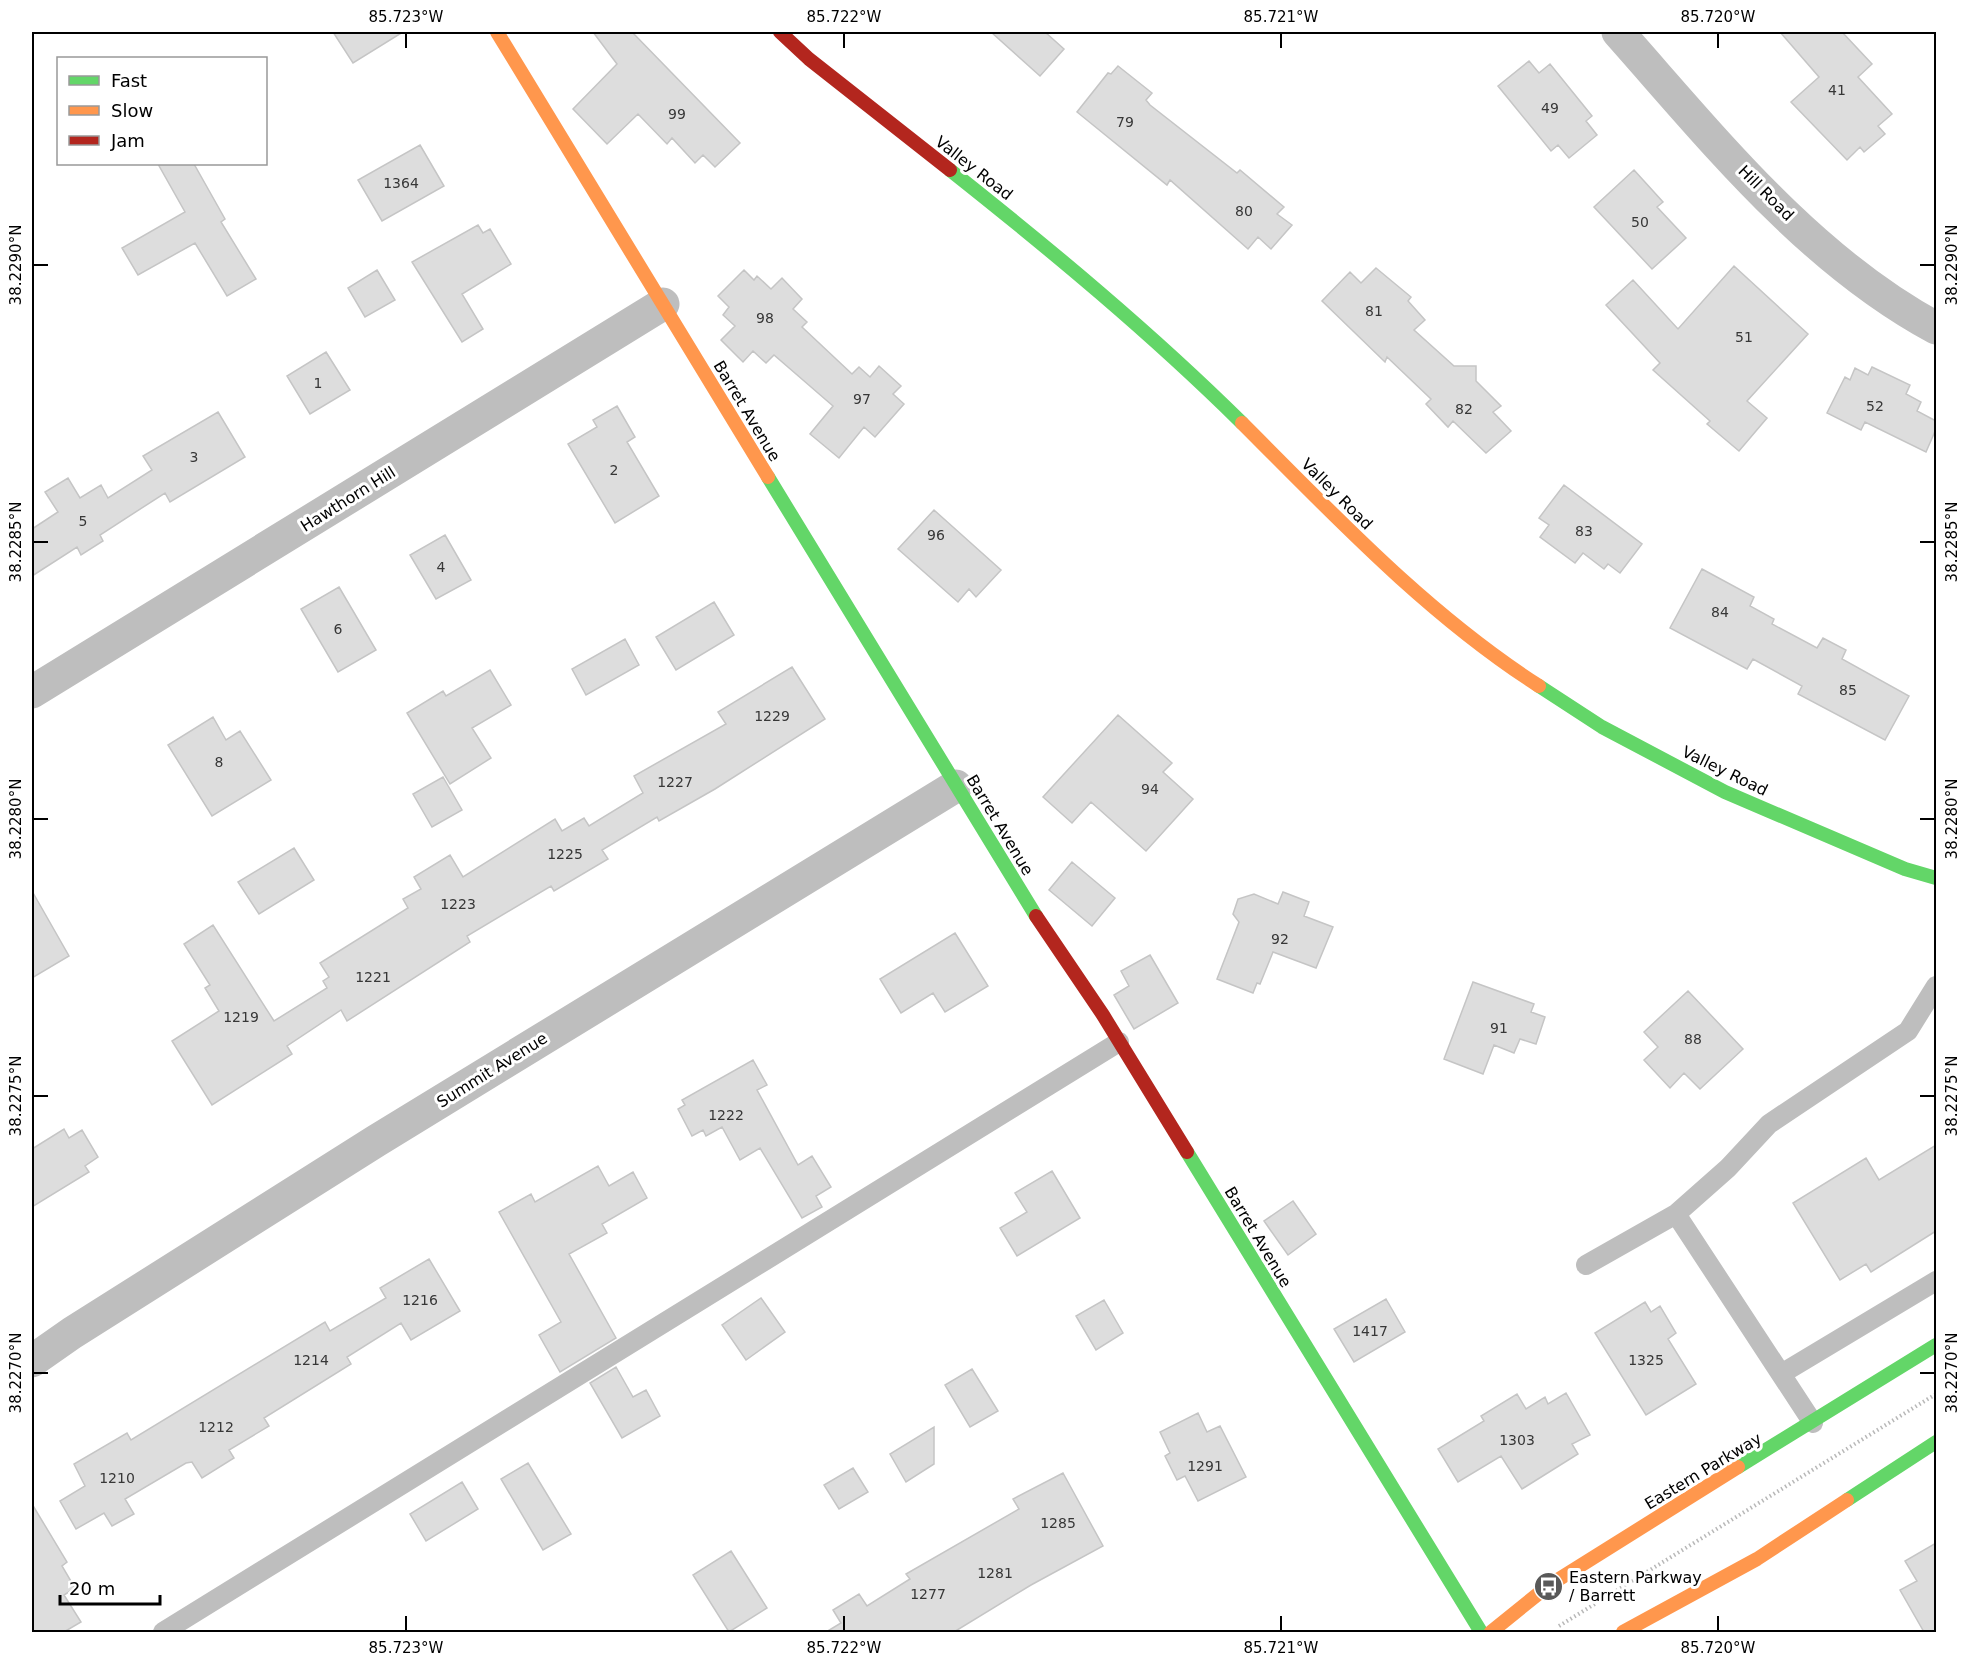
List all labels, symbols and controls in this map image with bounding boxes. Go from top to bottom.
text: 85.723°W [369,8,444,26]
text: 85.722°W [807,8,882,26]
text: 85.721°W [1244,8,1319,26]
text: 85.720°W [1681,8,1756,26]
legend [57,57,267,165]
text: Fast [111,70,147,91]
house number: 41 [1828,82,1846,98]
text: Slow [111,100,153,121]
house number: 49 [1541,100,1559,116]
house number: 99 [668,106,686,122]
house number: 79 [1116,114,1134,130]
text: Jam [110,130,145,151]
street label: Valley Road [932,132,1016,204]
street label: Hill Road [1734,161,1798,225]
house number: 1364 [383,175,419,191]
house number: 80 [1235,203,1253,219]
house number: 50 [1631,214,1649,230]
text: 38.2290°N [7,225,25,305]
text: 38.2290°N [1943,225,1961,305]
house number: 81 [1365,303,1383,319]
house number: 98 [756,310,774,326]
house number: 51 [1735,329,1753,345]
street label: Barret Avenue [710,357,784,465]
house number: 1 [314,375,322,391]
house number: 97 [853,391,871,407]
house number: 52 [1866,398,1884,414]
house number: 82 [1455,401,1473,417]
house number: 3 [190,449,198,465]
street label: Valley Road [1297,454,1377,534]
street label: Hawthorn Hill [297,462,399,536]
house number: 2 [610,462,618,478]
text: 38.2285°N [7,502,25,582]
text: 38.2285°N [1943,502,1961,582]
house number: 5 [79,513,87,529]
house number: 83 [1575,523,1593,539]
house number: 96 [927,527,945,543]
house number: 4 [437,559,446,575]
house number: 84 [1711,604,1729,620]
house number: 6 [334,621,343,637]
house number: 85 [1839,682,1857,698]
house number: 1229 [754,708,790,724]
street label: Valley Road [1679,742,1771,800]
house number: 8 [215,754,223,770]
street label: Barret Avenue [963,771,1037,879]
house number: 1227 [657,774,693,790]
text: 38.2280°N [7,779,25,859]
text: 38.2280°N [1943,779,1961,859]
house number: 94 [1141,781,1159,797]
house number: 1225 [547,846,583,862]
house number: 1223 [440,896,476,912]
house number: 92 [1271,931,1289,947]
house number: 1221 [355,969,391,985]
house number: 1219 [223,1009,259,1025]
house number: 91 [1490,1020,1508,1036]
street label: Summit Avenue [433,1028,551,1112]
house number: 88 [1684,1031,1702,1047]
text: 38.2275°N [7,1056,25,1136]
text: 38.2275°N [1943,1056,1961,1136]
house number: 1222 [708,1107,744,1123]
street label: Barret Avenue [1221,1183,1295,1291]
house number: 1216 [402,1292,438,1308]
house number: 1417 [1352,1323,1388,1339]
text: 38.2270°N [7,1333,25,1413]
text: 38.2270°N [1943,1333,1961,1413]
house number: 1214 [293,1352,329,1368]
house number: 1325 [1628,1352,1664,1368]
house number: 1212 [198,1419,234,1435]
street label: Eastern Parkway [1641,1429,1765,1513]
house number: 1303 [1499,1432,1535,1448]
house number: 1291 [1187,1458,1223,1474]
house number: 1210 [99,1470,135,1486]
house number: 1285 [1040,1515,1076,1531]
house number: 1281 [977,1565,1013,1581]
scale bar [60,1568,160,1606]
place label: Eastern Parkway / Barrett [1569,1568,1702,1605]
bus stop icon: Eastern Parkway / Barrett [1532,1570,1564,1602]
text: 20 m [69,1578,115,1599]
house number: 1277 [910,1586,946,1602]
text: 85.723°W [369,1639,444,1657]
text: 85.722°W [807,1639,882,1657]
text: 85.721°W [1244,1639,1319,1657]
text: 85.720°W [1681,1639,1756,1657]

